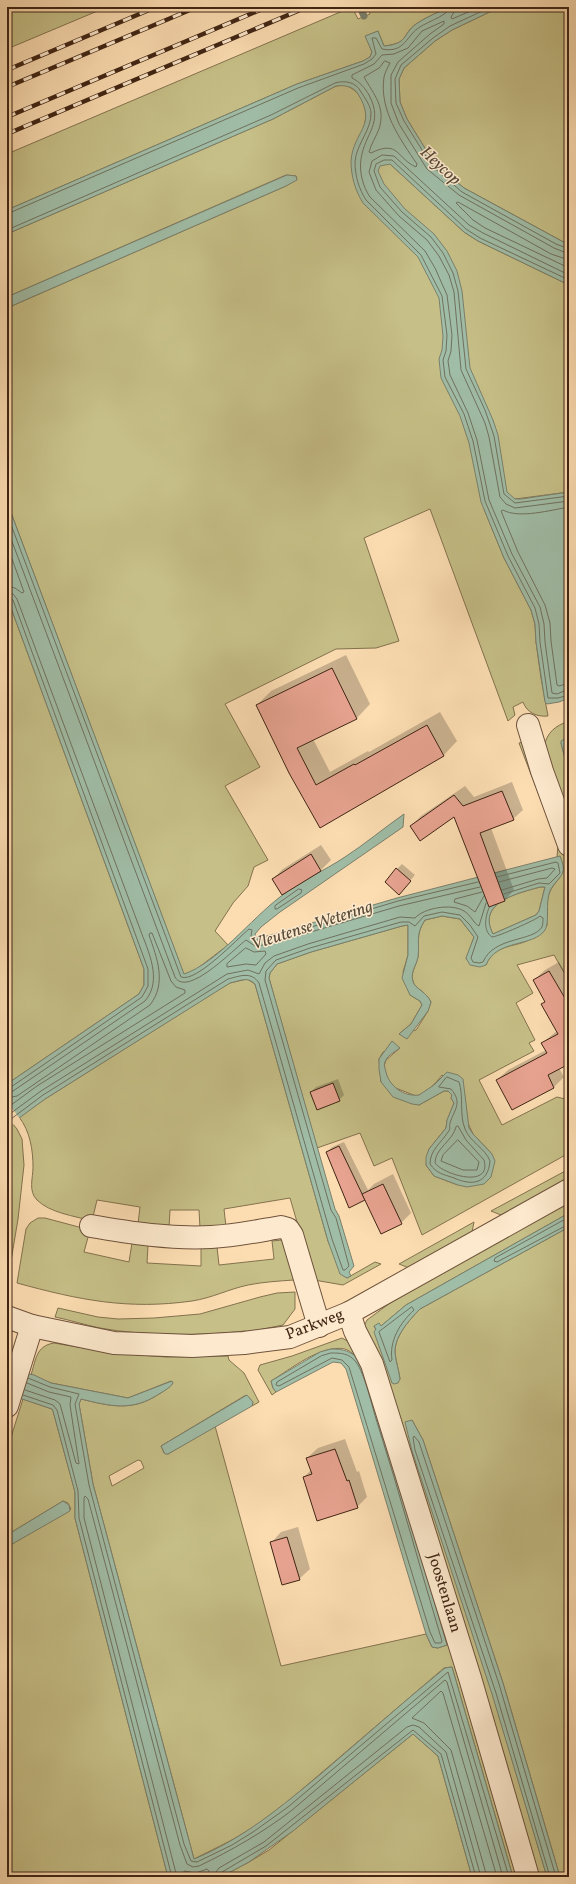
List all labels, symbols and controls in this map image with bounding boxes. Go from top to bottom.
water label: Heycop [415,141,465,191]
water label: Vleutense Wetering [248,895,376,957]
street label: Parkweg [283,1304,347,1346]
street label: Joostenlaan [421,1551,467,1635]

